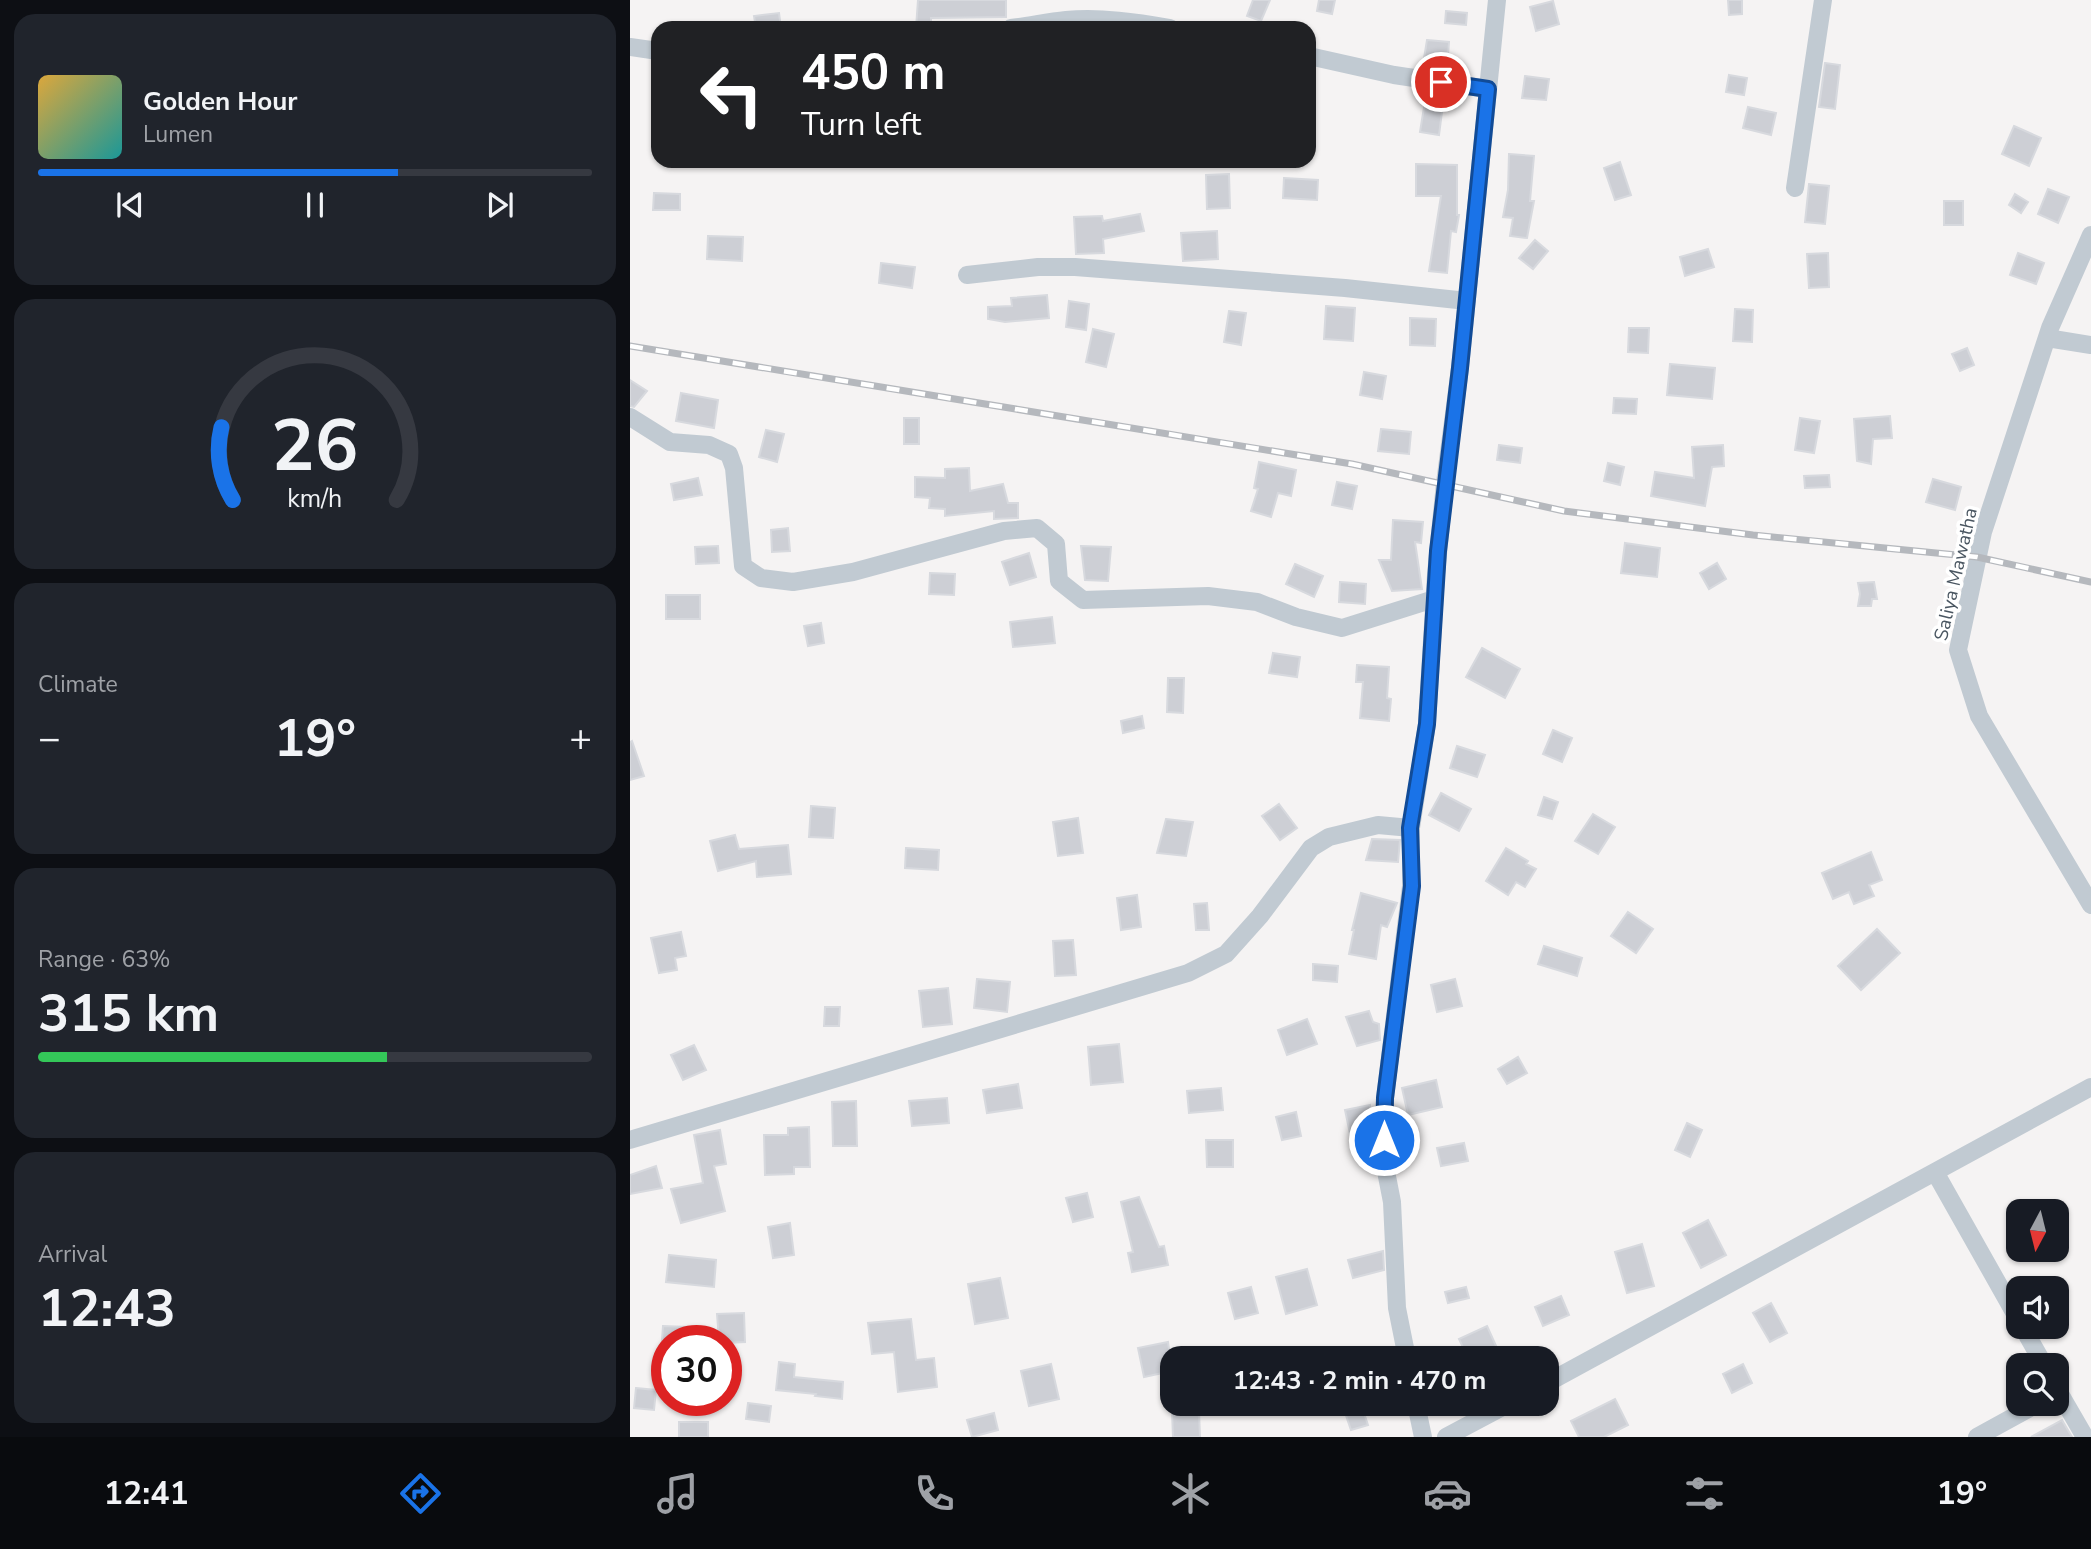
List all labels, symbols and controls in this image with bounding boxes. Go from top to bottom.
text: 450 m [801,39,945,106]
icon: left [686,49,777,140]
pin [1411,52,1471,112]
icon: arrive [1422,63,1460,101]
text: Golden Hour [143,84,298,119]
text: Turn left [801,103,921,146]
text: Lumen [143,119,213,150]
icon: previous [111,186,149,224]
icon: pause [296,186,334,224]
icon: next [481,186,519,224]
text: 26 [271,396,359,496]
text: km/h [287,482,343,516]
street label: Saliya Mawatha [1928,505,1984,643]
text: Climate [38,669,118,700]
text: 19° [274,703,356,774]
text: − [38,713,61,764]
text: + [569,713,592,764]
text: Range · 63% [38,944,170,975]
text: 315 km [38,978,219,1049]
position arrow [1347,1103,1421,1177]
north arrow [2006,1199,2068,1262]
map controls [2006,1199,2069,1416]
text: Arrival [38,1239,107,1270]
text: 12:43 [38,1273,176,1344]
button: sound [2006,1276,2069,1339]
speed limit sign: 30 [651,1325,742,1416]
button: search [2006,1353,2069,1416]
text: 12:43 · 2 min · 470 m [1233,1363,1486,1398]
icon: directions [396,1469,445,1518]
icon: music [653,1469,702,1518]
icon: phone [910,1469,959,1518]
icon: climate [1166,1469,1215,1518]
icon: car [1423,1469,1472,1518]
icon: filters [1680,1469,1729,1518]
text: 12:41 [104,1472,189,1515]
text: 19° [1937,1472,1987,1515]

